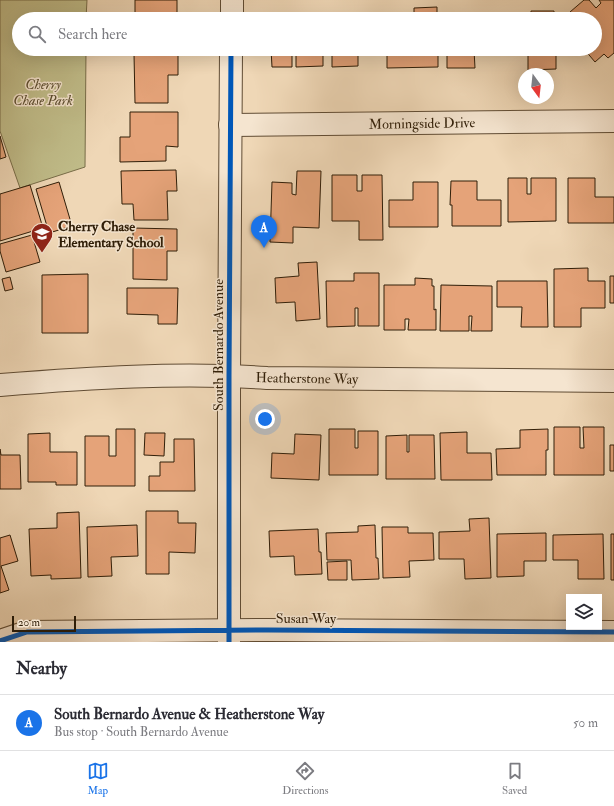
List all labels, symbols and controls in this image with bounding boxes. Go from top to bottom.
search box [12,12,602,56]
icon: search [26,23,48,45]
text: Search here [58,25,127,44]
north arrow [518,68,554,104]
park label: Cherry Chase Park [13,76,73,109]
street label: Morningside Drive [369,114,476,133]
pin: A [251,215,277,248]
place label: Cherry Chase Elementary School [58,218,164,252]
school or university icon: Cherry Chase Elementary School [29,221,55,254]
street label: South Bernardo Avenue [210,279,227,411]
street label: Heatherstone Way [255,369,359,389]
your location [255,409,275,429]
map controls [566,594,602,630]
button: layers [566,594,602,630]
street label: Susan Way [276,610,337,628]
scale bar [12,614,76,633]
text: 20 m [18,616,40,629]
text: Nearby [16,658,67,679]
text: South Bernardo Avenue & Heatherstone Way [54,705,324,724]
text: A [25,715,33,731]
text: 50 m [573,715,598,731]
text: Bus stop · South Bernardo Avenue [54,724,229,740]
tab: Map [87,760,109,797]
tab: Directions [282,760,329,797]
tab: Saved [502,760,527,797]

